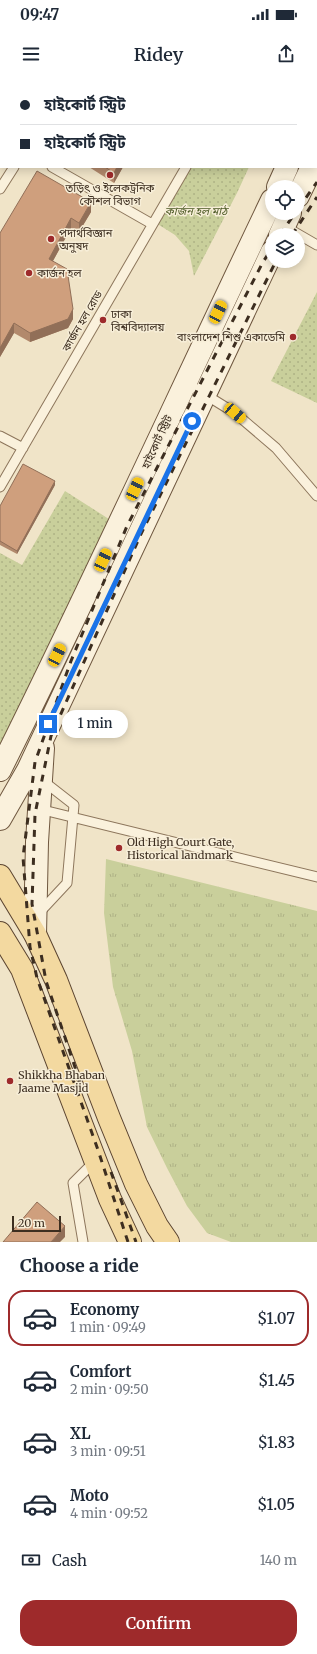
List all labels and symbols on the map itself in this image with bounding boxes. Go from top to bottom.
marker: তড়িৎ ও ইলেকট্রনিক কৌশল বিভাগ [105,170,115,180]
place label: তড়িৎ ও ইলেকট্রনিক কৌশল বিভাগ [65,181,155,208]
park label: কার্জন হল মাঠ [165,204,229,218]
place label: পদার্থবিজ্ঞান অনুষদ [58,226,113,253]
marker: পদার্থবিজ্ঞান অনুষদ [46,234,56,244]
place label: কার্জন হল [36,266,82,280]
marker: কার্জন হল [24,268,34,278]
street label: কার্জন হল রোড [58,288,105,355]
car [207,299,229,325]
place label: ঢাকা বিশ্ববিদ্যালয় [110,307,164,334]
marker: ঢাকা বিশ্ববিদ্যালয় [98,315,108,325]
place label: বাংলাদেশ শিশু একাডেমি [176,330,285,344]
marker: বাংলাদেশ শিশু একাডেমি [288,332,298,342]
car [222,401,248,425]
street label: হাইকোর্ট স্ট্রিট [138,412,176,472]
route start [183,412,201,430]
car [124,476,146,502]
car [92,547,114,573]
car [46,642,68,668]
callout: 1 min [62,710,128,738]
route end [39,715,57,733]
place label: Old High Court Gate, Historical landmark [127,835,235,862]
marker: Old High Court Gate, Historical landmark [114,843,124,853]
place label: Shikkha Bhaban Jaame Masjid [17,1068,106,1095]
marker: Shikkha Bhaban Jaame Masjid [5,1076,15,1086]
scale bar [12,1214,61,1233]

